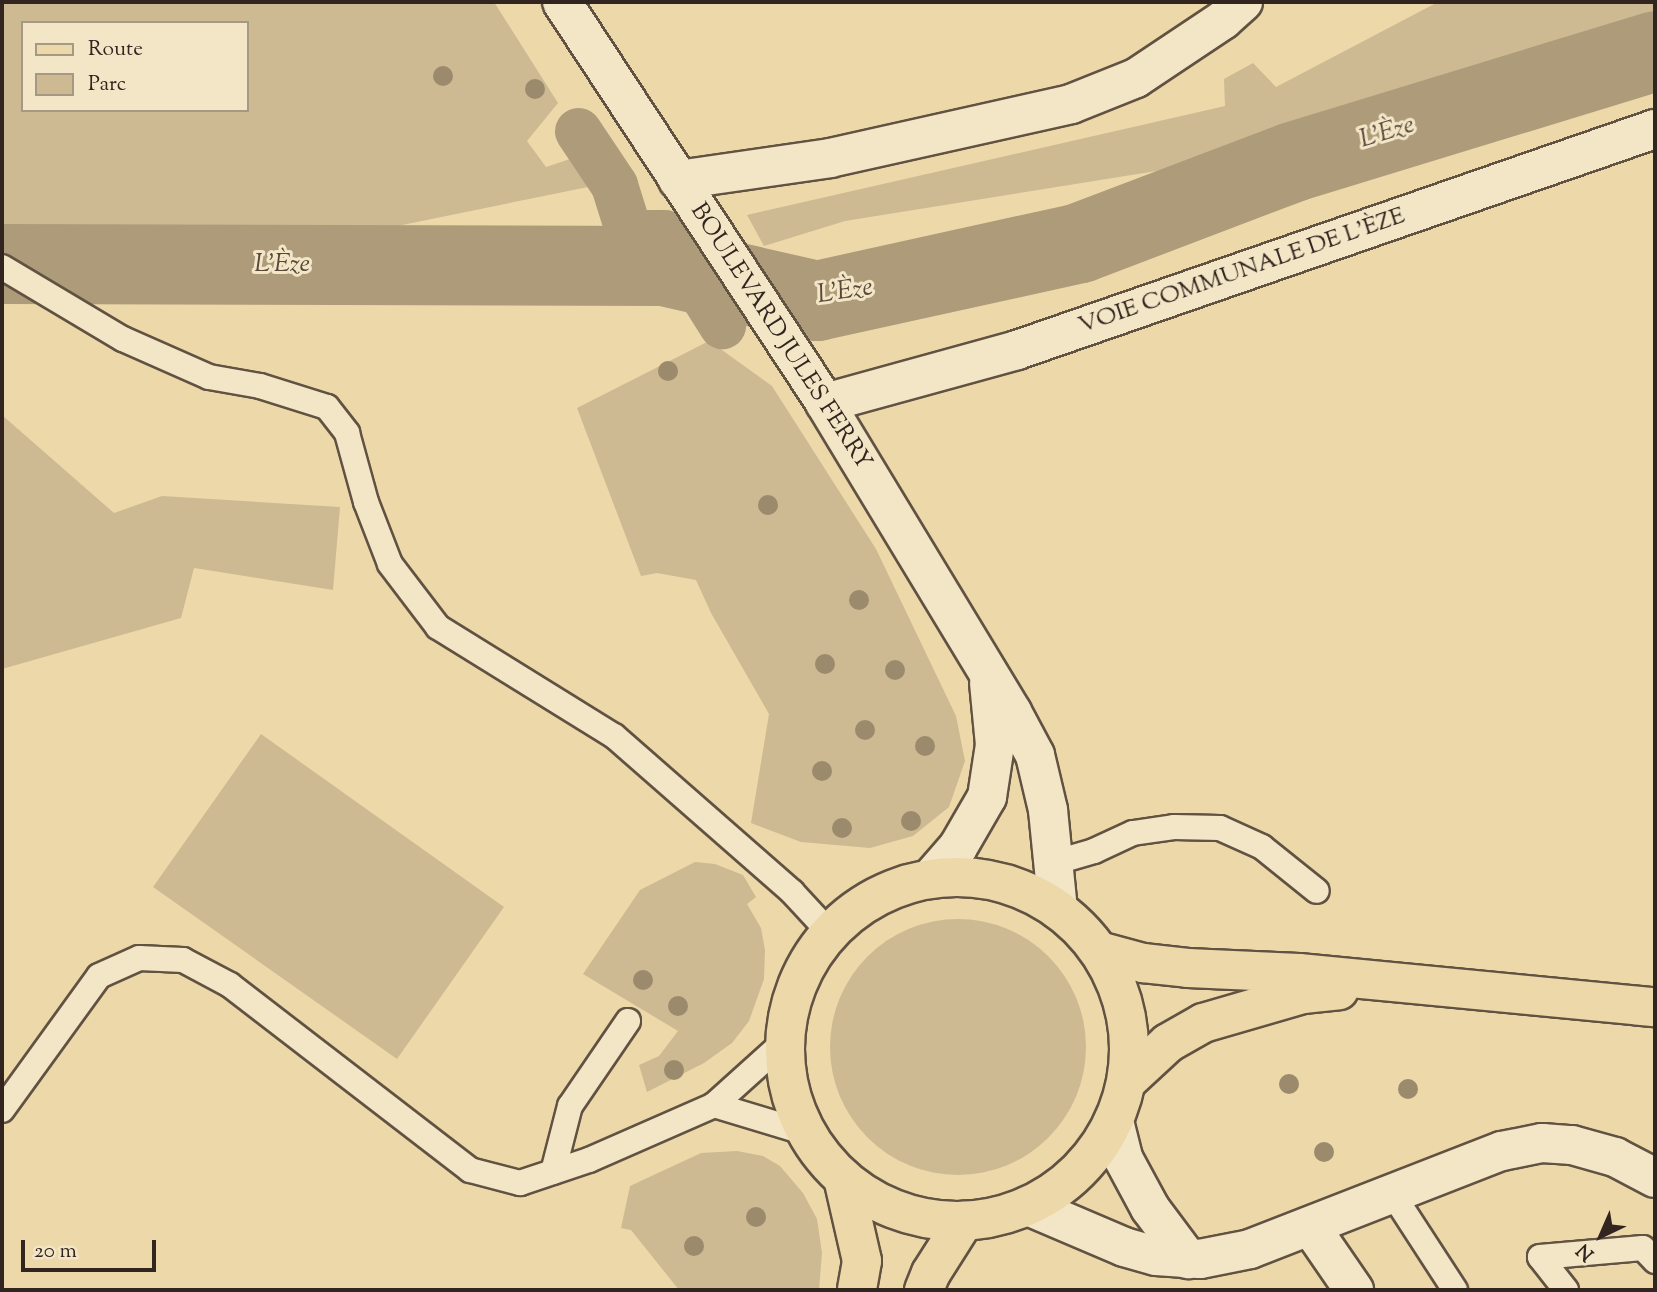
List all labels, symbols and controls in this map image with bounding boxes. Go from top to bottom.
legend [21,21,248,112]
text: Route [88,35,143,65]
text: Parc [88,70,126,100]
water label: L'Èze [1356,110,1418,156]
street label: BOULEVARD JULES FERRY [683,198,877,476]
street label: VOIE COMMUNALE DE L'ÈZE [1075,202,1409,342]
water label: L'Èze [254,249,310,281]
water label: L'Èze [815,272,875,312]
north arrow [1566,1201,1636,1271]
scale bar [24,1226,159,1270]
text: N [1571,1236,1601,1266]
text: 20 m [34,1237,77,1267]

